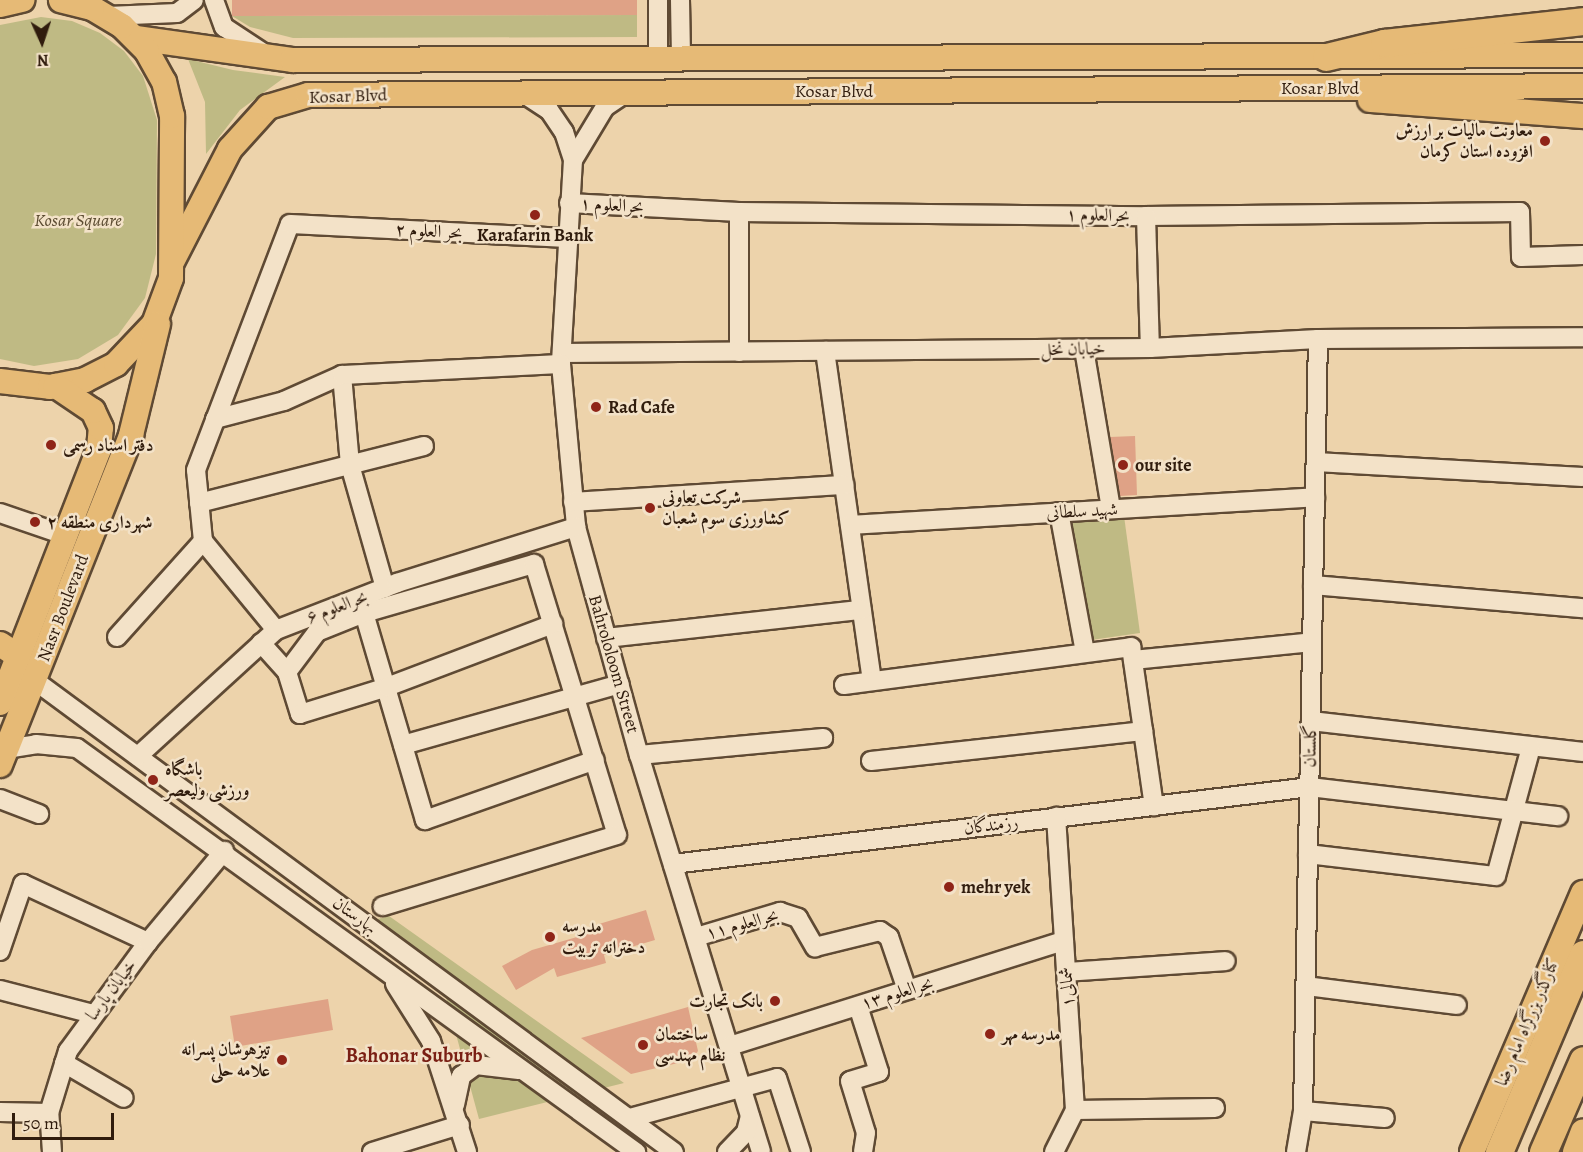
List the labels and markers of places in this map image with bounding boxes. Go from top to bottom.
place label: معاونت مالیات بر ارزش افزوده استان کرمان [1396,120,1533,162]
marker: معاونت مالیات بر ارزش افزوده استان کرمان [1538,134,1552,148]
marker: Karafarin Bank [528,208,542,222]
place label: Karafarin Bank [477,224,593,246]
place label: Rad Cafe [608,396,675,418]
marker: Rad Cafe [589,400,603,414]
place label: دفتر اسناد رسمی [63,434,154,456]
marker: دفتر اسناد رسمی [44,438,58,452]
place label: our site [1135,454,1192,476]
marker: our site [1116,458,1130,472]
place label: شرکت تعاونی کشاورزی سوم شعبان [662,487,790,530]
marker: شرکت تعاونی کشاورزی سوم شعبان [643,501,657,515]
place label: شهرداری منطقه ۲ [47,511,152,533]
marker: شهرداری منطقه ۲ [28,515,42,529]
place label: باشگاه ورزشی ولیعصر [165,759,249,802]
marker: باشگاه ورزشی ولیعصر [146,773,160,787]
place label: mehr yek [961,876,1030,898]
marker: mehr yek [942,880,956,894]
place label: مدرسه دخترانه تربیت [562,916,645,958]
marker: مدرسه دخترانه تربیت [543,930,557,944]
place label: بانک تجارت [689,990,763,1012]
marker: بانک تجارت [768,994,782,1008]
place label: مدرسه مهر [1002,1023,1060,1045]
place label: ساختمان نظام مهندسی [655,1024,725,1066]
marker: مدرسه مهر [983,1027,997,1041]
marker: ساختمان نظام مهندسی [636,1038,650,1052]
place label: تیزهوشان پسرانه علامه حلی [181,1039,270,1082]
marker: تیزهوشان پسرانه علامه حلی [275,1053,289,1067]

